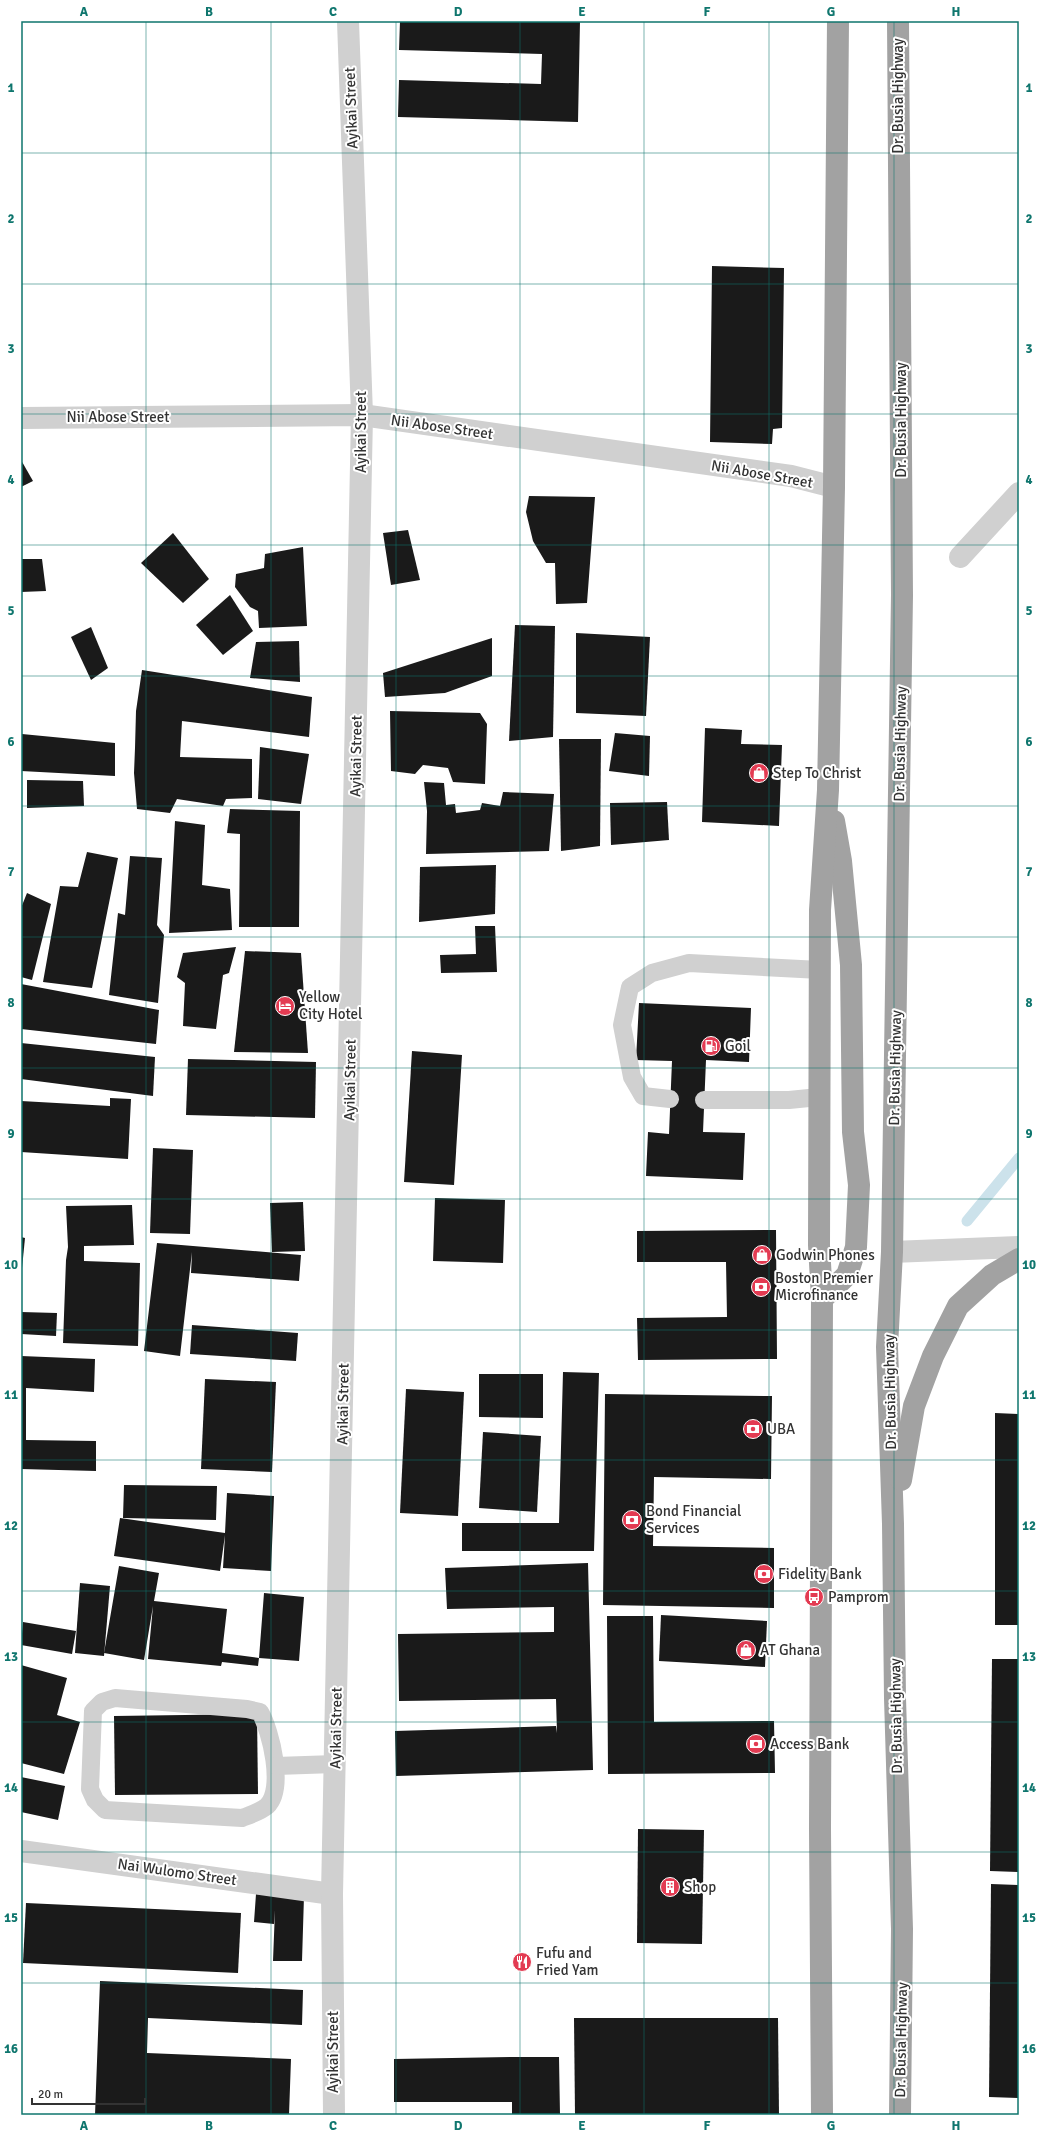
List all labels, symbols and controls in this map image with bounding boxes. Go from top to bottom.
text: A [80,4,89,20]
text: B [205,4,213,20]
text: C [329,4,337,20]
text: D [454,4,463,20]
text: E [578,4,586,20]
text: F [704,4,711,20]
text: G [827,4,835,20]
text: H [952,4,960,20]
street label: Dr. Busia Highway [889,38,907,154]
street label: Ayikai Street [341,67,361,149]
text: 1 [7,80,15,96]
text: 1 [1025,80,1033,96]
text: 2 [7,211,15,227]
text: 2 [1025,211,1033,227]
text: 3 [7,341,15,357]
text: 3 [1025,341,1033,357]
street label: Dr. Busia Highway [892,362,910,478]
street label: Ayikai Street [352,391,370,473]
street label: Nii Abose Street [67,408,169,426]
street label: Nii Abose Street [390,411,494,443]
street label: Nii Abose Street [710,456,814,492]
text: 4 [7,472,15,488]
text: 4 [1025,472,1033,488]
text: 5 [7,603,15,619]
text: 5 [1025,603,1033,619]
street label: Dr. Busia Highway [890,686,910,802]
street label: Ayikai Street [346,715,366,797]
text: 6 [7,734,15,750]
text: 6 [1025,734,1033,750]
shop icon: Step To Christ [748,762,770,784]
place label: Step To Christ [773,764,861,782]
text: 7 [7,864,15,880]
text: 7 [1025,864,1033,880]
place label: Yellow City Hotel [299,988,362,1023]
text: 8 [7,995,15,1011]
hotel icon: Yellow City Hotel [274,995,296,1017]
text: 8 [1025,995,1033,1011]
street label: Dr. Busia Highway [885,1010,905,1126]
fuel station icon: Goil [700,1035,722,1057]
place label: Goil [725,1037,751,1055]
street label: Ayikai Street [340,1039,360,1121]
text: 9 [7,1126,15,1142]
text: 9 [1025,1126,1033,1142]
shop icon: Godwin Phones [751,1244,773,1266]
place label: Godwin Phones [776,1246,875,1264]
text: 10 [4,1257,18,1273]
text: 10 [1022,1257,1036,1273]
place label: Boston Premier Microfinance [775,1269,873,1304]
bank icon: Boston Premier Microfinance [750,1276,772,1298]
street label: Dr. Busia Highway [880,1334,900,1450]
street label: Ayikai Street [333,1363,353,1445]
text: 11 [4,1387,18,1403]
text: 11 [1022,1387,1036,1403]
bank icon: UBA [742,1418,764,1440]
place label: UBA [767,1420,795,1438]
place label: Bond Financial Services [646,1502,741,1537]
bank icon: Bond Financial Services [621,1509,643,1531]
text: 12 [4,1518,18,1534]
text: 12 [1022,1518,1036,1534]
bank icon: Fidelity Bank [753,1563,775,1585]
place label: Fidelity Bank [778,1565,862,1583]
bus stop icon: Pamprom [803,1586,825,1608]
place label: Pamprom [828,1588,889,1606]
shop icon: AT Ghana [735,1639,757,1661]
place label: AT Ghana [760,1641,820,1659]
text: 13 [4,1649,18,1665]
text: 13 [1022,1649,1036,1665]
street label: Dr. Busia Highway [886,1658,906,1774]
street label: Ayikai Street [326,1687,346,1769]
bank icon: Access Bank [745,1733,767,1755]
place label: Access Bank [770,1735,850,1753]
text: 14 [4,1780,18,1796]
text: 14 [1022,1780,1036,1796]
street label: Nai Wulomo Street [116,1855,238,1889]
building icon: Shop [659,1876,681,1898]
place label: Shop [684,1878,716,1896]
text: 15 [4,1910,18,1926]
text: 15 [1022,1910,1036,1926]
place label: Fufu and Fried Yam [536,1944,599,1979]
restaurant icon: Fufu and Fried Yam [511,1951,533,1973]
street label: Dr. Busia Highway [891,1982,911,2098]
street label: Ayikai Street [324,2011,342,2093]
text: 16 [4,2041,18,2057]
text: 16 [1022,2041,1036,2057]
scale bar [32,2080,145,2106]
text: 20 m [38,2087,63,2102]
text: A [80,2118,89,2134]
text: B [205,2118,213,2134]
text: C [329,2118,337,2134]
text: D [454,2118,463,2134]
text: E [578,2118,586,2134]
text: F [704,2118,711,2134]
text: G [827,2118,835,2134]
text: H [952,2118,960,2134]

